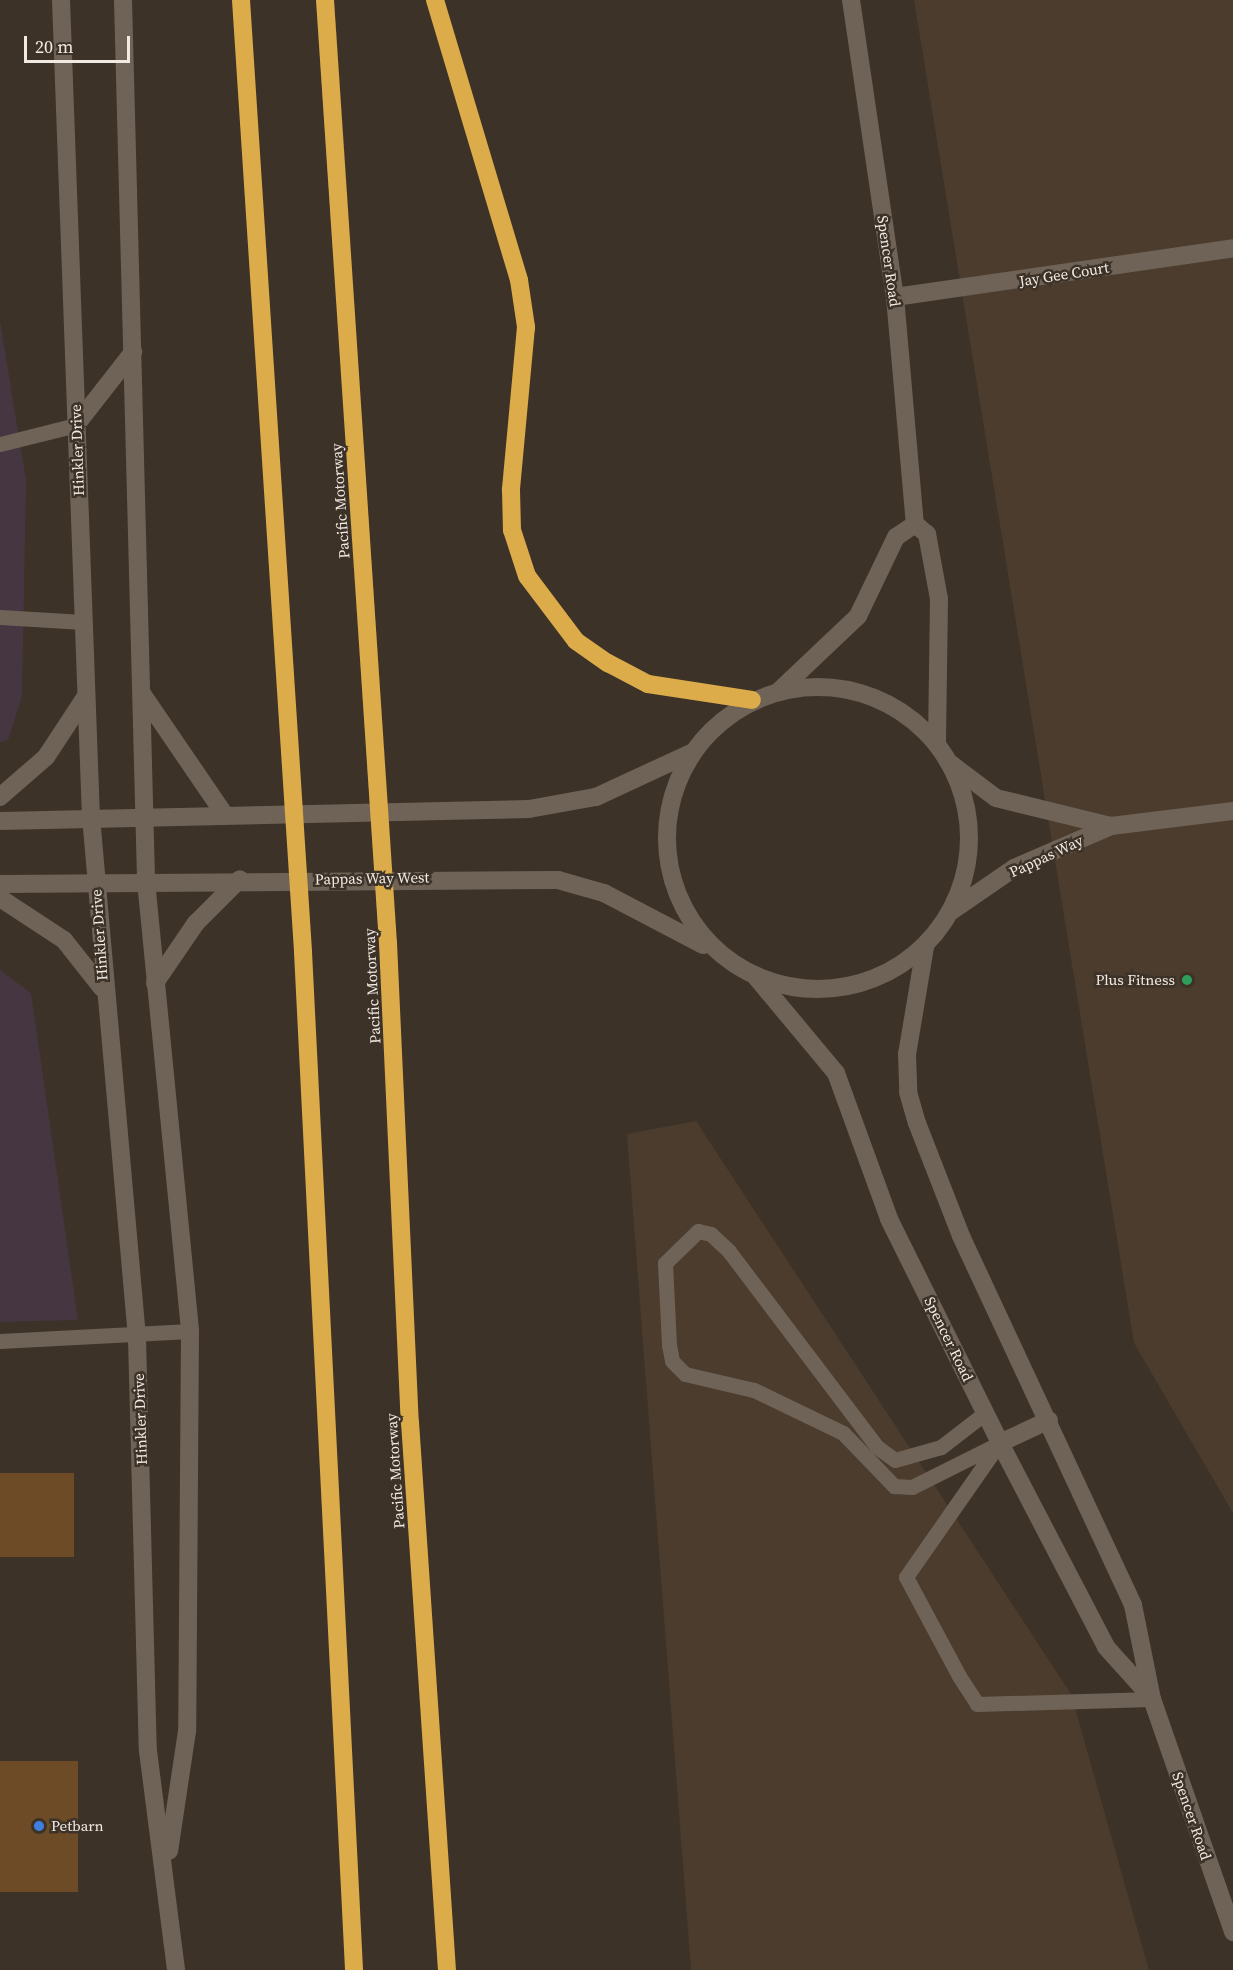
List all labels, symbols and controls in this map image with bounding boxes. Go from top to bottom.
scale bar [27,24,134,62]
text: 20 m [35,34,73,59]
street label: Spencer Road [874,214,904,308]
street label: Jay Gee Court [1018,258,1110,290]
street label: Hinkler Drive [66,404,88,496]
street label: Pacific Motorway [327,443,353,559]
street label: Pappas Way [1006,831,1086,881]
street label: Pappas Way West [314,868,430,888]
street label: Hinkler Drive [87,889,111,981]
street label: Pacific Motorway [360,928,384,1044]
place label: Plus Fitness [1095,971,1175,989]
marker: Plus Fitness [1180,973,1194,987]
street label: Spencer Road [921,1294,977,1384]
street label: Hinkler Drive [129,1373,151,1465]
street label: Pacific Motorway [382,1413,408,1529]
street label: Spencer Road [1169,1770,1215,1862]
place label: Petbarn [51,1817,104,1835]
marker: Petbarn [32,1819,46,1833]

